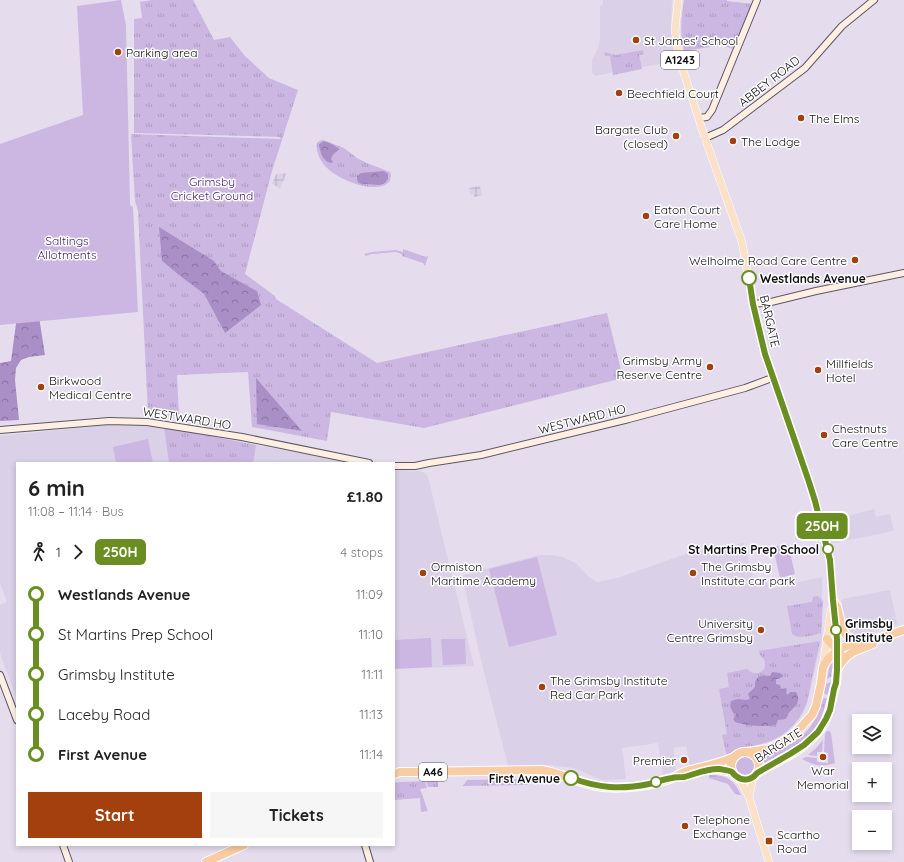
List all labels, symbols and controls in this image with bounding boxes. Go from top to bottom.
place label: St James' School [644,33,738,48]
marker: St James' School [631,35,641,45]
place label: Parking area [126,45,197,60]
marker: Parking area [113,47,123,57]
road number: A1243 [661,51,699,69]
street label: ABBEY ROAD [735,52,803,110]
place label: Beechfield Court [627,86,719,101]
marker: Beechfield Court [614,88,624,98]
place label: The Elms [809,111,860,126]
marker: The Elms [796,113,806,123]
place label: Bargate Club (closed) [595,122,668,151]
marker: Bargate Club (closed) [671,131,681,141]
place label: The Lodge [741,134,800,149]
marker: The Lodge [728,136,738,146]
park label: Grimsby Cricket Ground [171,174,253,203]
place label: Eaton Court Care Home [654,202,720,231]
marker: Eaton Court Care Home [641,211,651,221]
park label: Saltings Allotments [37,233,97,262]
place label: Welholme Road Care Centre [689,253,847,268]
marker: Welholme Road Care Centre [850,255,860,265]
marker: Westlands Avenue [741,270,757,286]
place label: Westlands Avenue [760,271,866,286]
street label: BARGATE [757,293,783,349]
place label: Grimsby Army Reserve Centre [617,353,702,382]
place label: Millfields Hotel [826,356,874,385]
marker: Grimsby Army Reserve Centre [705,362,715,372]
marker: Millfields Hotel [813,365,823,375]
place label: Birkwood Medical Centre [49,373,132,402]
marker: Birkwood Medical Centre [36,382,46,392]
street label: WESTWARD HO [537,401,627,437]
street label: WESTWARD HO [142,404,232,432]
place label: Chestnuts Care Centre [832,421,898,450]
marker: Chestnuts Care Centre [819,430,829,440]
text: 6 min [28,474,85,502]
text: £1.80 [347,487,383,506]
text: 11:08 – 11:14 · Bus [28,503,124,519]
line badge: 250H [794,513,850,539]
text: 250H [805,517,839,535]
icon: walk [28,541,50,563]
icon: forward [67,541,89,563]
place label: St Martins Prep School [688,542,819,557]
text: 250H [103,543,138,561]
marker: St Martins Prep School [822,543,834,555]
text: 1 [56,544,61,560]
text: 4 stops [340,544,383,560]
place label: Ormiston Maritime Academy [431,559,536,588]
place label: The Grimsby Institute car park [701,559,795,588]
marker: Ormiston Maritime Academy [418,568,428,578]
marker: The Grimsby Institute car park [688,568,698,578]
text: Westlands Avenue [58,585,190,604]
text: 11:09 [356,586,383,602]
place label: University Centre Grimsby [667,616,753,645]
place label: Grimsby Institute [845,616,893,645]
marker: Grimsby Institute [830,624,842,636]
text: St Martins Prep School [58,625,213,644]
marker: University Centre Grimsby [756,625,766,635]
text: 11:10 [358,626,383,642]
text: Grimsby Institute [58,665,175,684]
text: 11:11 [361,666,383,682]
place label: The Grimsby Institute Red Car Park [550,673,668,702]
marker: The Grimsby Institute Red Car Park [537,682,547,692]
text: Laceby Road [58,705,150,724]
text: 11:13 [359,706,383,722]
map controls [852,714,892,850]
button: layers [852,714,892,754]
street label: BARGATE [752,724,805,765]
text: First Avenue [58,745,147,764]
text: 11:14 [359,746,383,762]
marker: War Memorial [818,752,828,762]
place label: Premier [633,753,676,768]
marker: Premier [679,755,689,765]
button: + [852,762,892,802]
road number: A46 [419,763,447,781]
place label: War Memorial [797,763,849,792]
marker: First Avenue [563,770,579,786]
place label: First Avenue [489,771,560,786]
unlabelled marker [650,776,662,788]
button: Start [28,792,202,838]
button: Tickets [210,792,383,838]
button: − [852,810,892,850]
place label: Telephone Exchange [693,812,750,841]
marker: Telephone Exchange [680,821,690,831]
place label: Scartho Road [777,827,820,856]
marker: Scartho Road [764,836,774,846]

